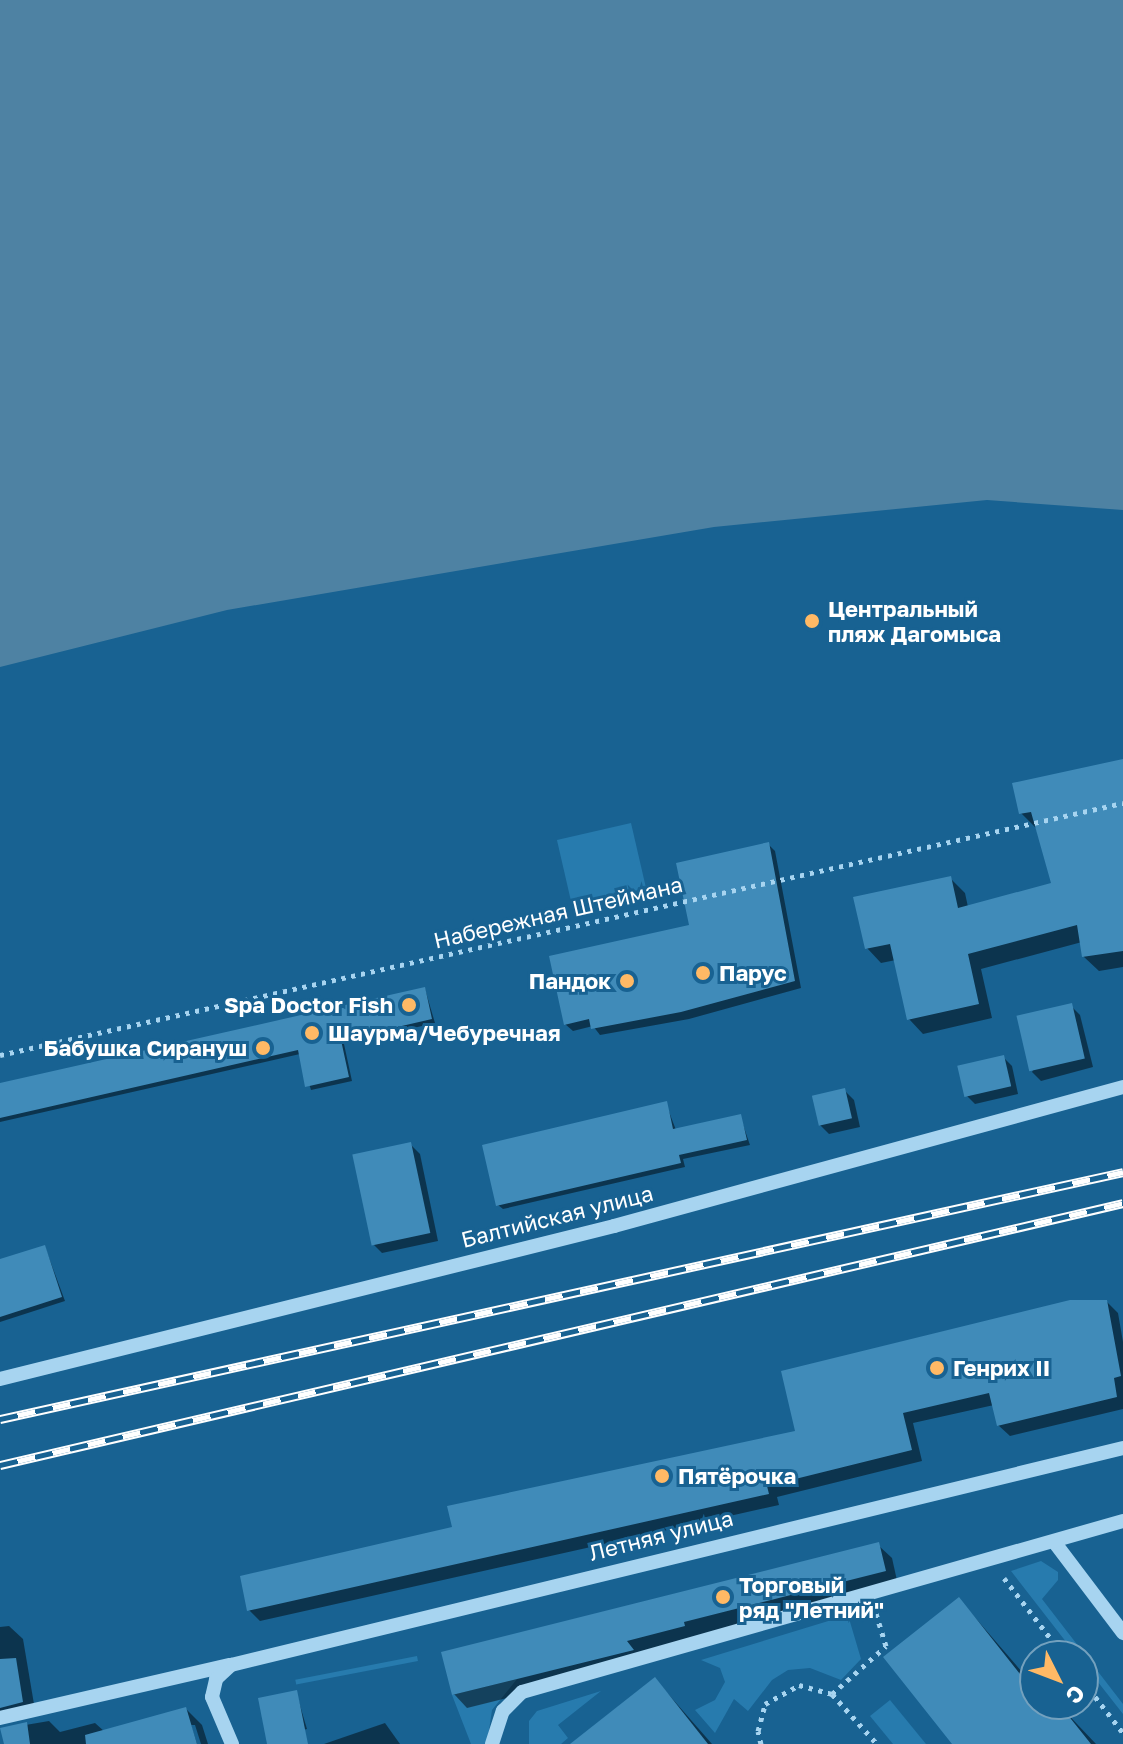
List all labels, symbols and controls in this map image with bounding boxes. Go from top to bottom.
place label: Центральный пляж Дагомыса [828,595,1001,646]
marker: Центральный пляж Дагомыса [803,612,821,630]
street label: Набережная Штеймана [431,871,685,953]
place label: Парус [719,960,787,986]
marker: Парус [694,964,712,982]
place label: Пандок [529,968,611,994]
marker: Пандок [618,972,636,990]
place label: Spa Doctor Fish [224,992,393,1018]
marker: Spa Doctor Fish [400,996,418,1014]
place label: Шаурма/Чебуречная [328,1020,561,1046]
marker: Шаурма/Чебуречная [303,1024,321,1042]
place label: Бабушка Сирануш [44,1035,247,1061]
marker: Бабушка Сирануш [254,1039,272,1057]
street label: Балтийская улица [458,1179,656,1253]
place label: Генрих II [953,1355,1050,1381]
marker: Генрих II [928,1359,946,1377]
place label: Пятёрочка [678,1463,796,1489]
marker: Пятёрочка [653,1467,671,1485]
street label: Летняя улица [586,1504,736,1566]
place label: Торговый ряд "Летний" [739,1571,884,1622]
marker: Торговый ряд "Летний" [714,1588,732,1606]
north arrow [1019,1640,1099,1720]
text: С [1060,1680,1091,1710]

